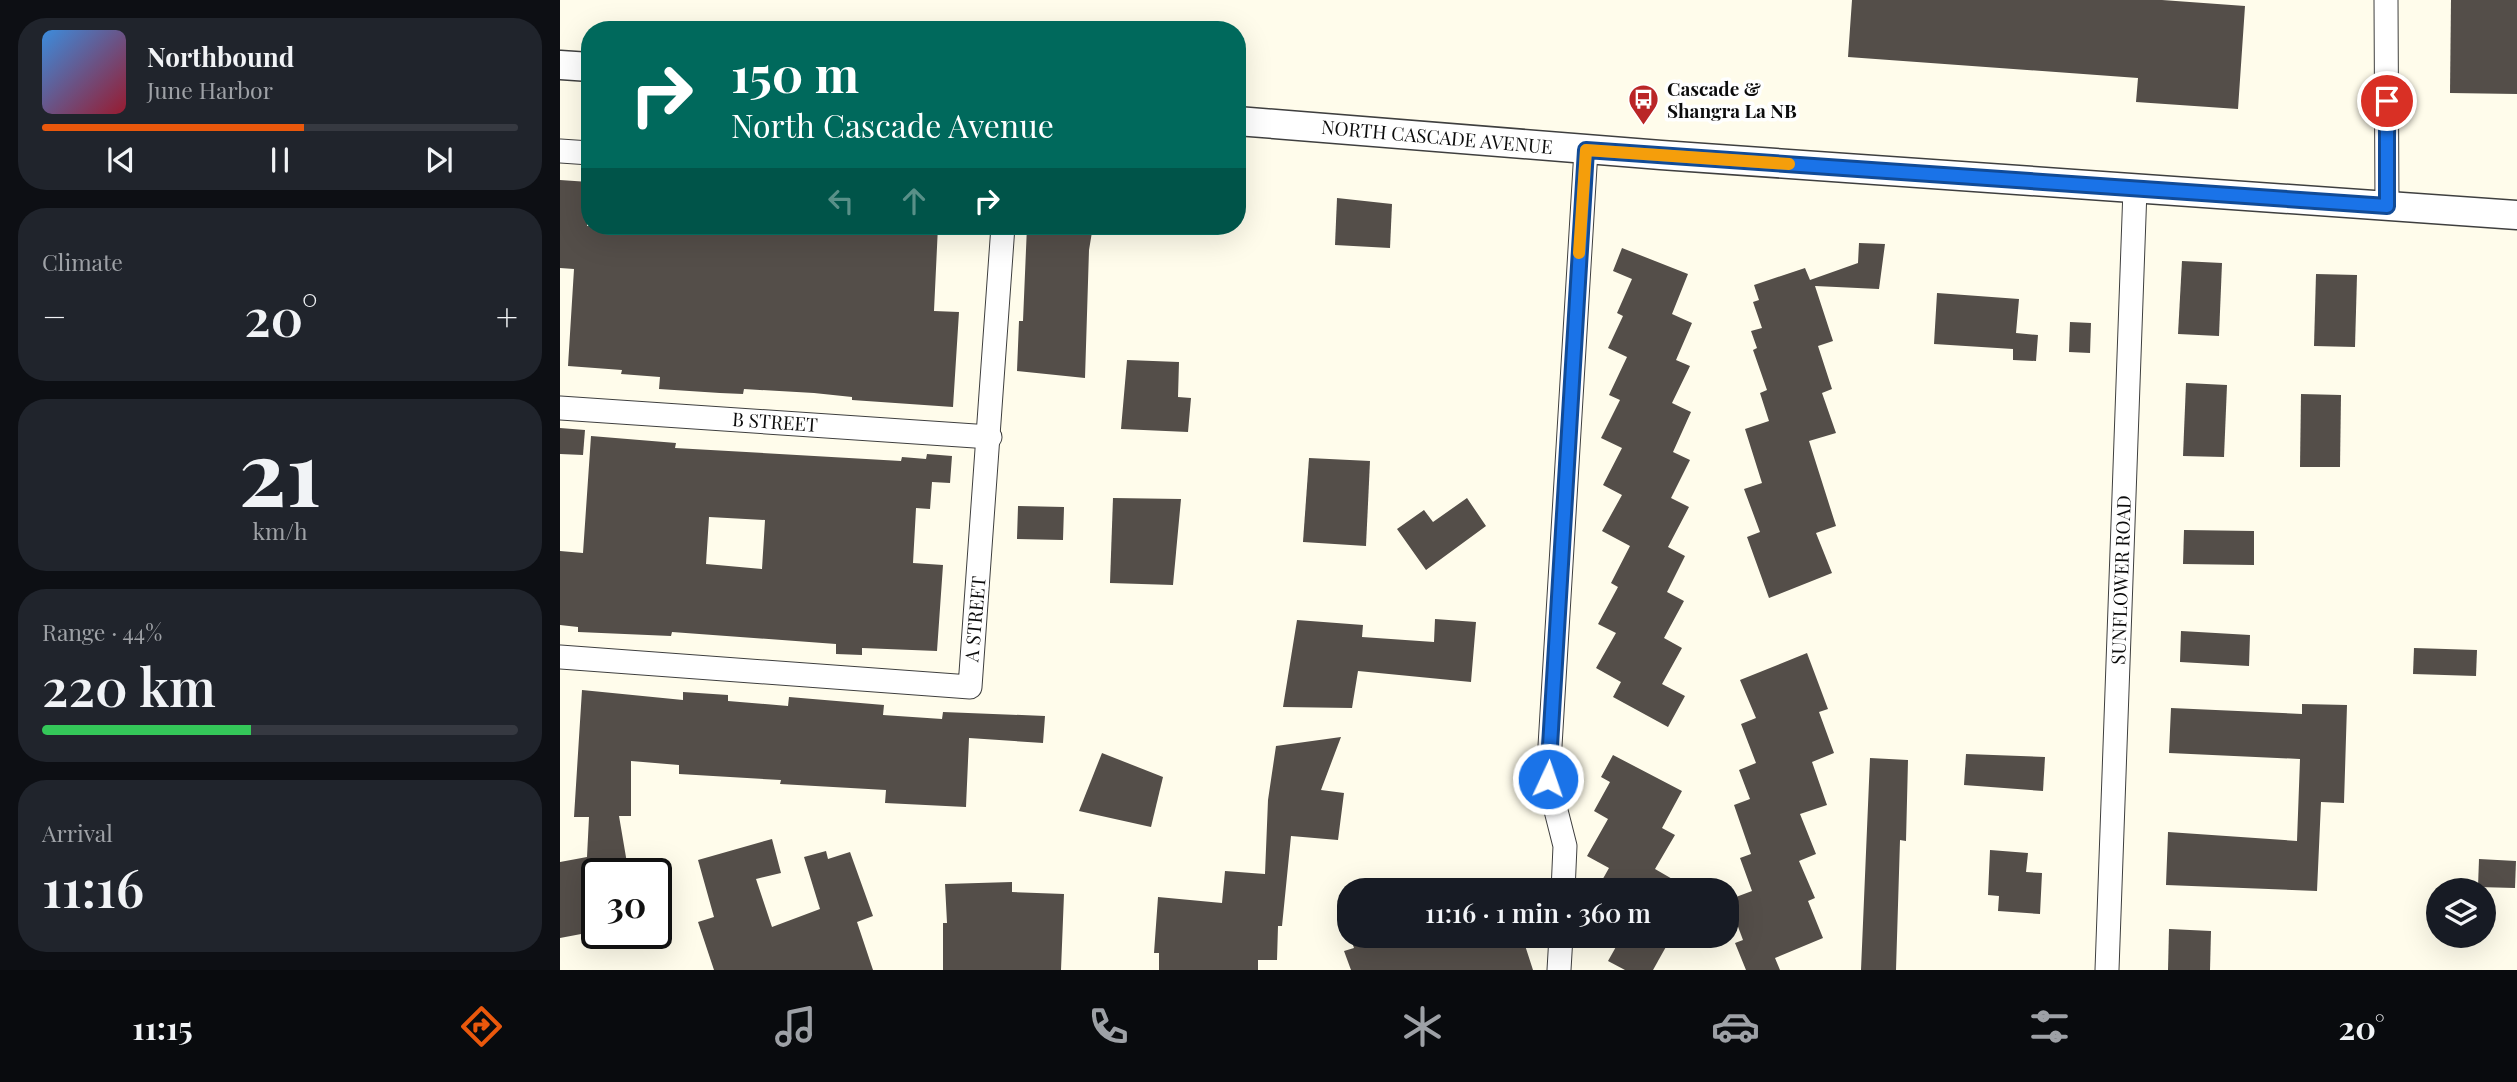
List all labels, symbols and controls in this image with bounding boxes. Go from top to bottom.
text: Northbound [147,39,294,74]
text: 150 m [731,40,859,105]
icon: right [616,49,707,140]
pin [2357,71,2417,131]
text: June Harbor [147,74,273,105]
place label: Cascade & Shangra La NB [1667,75,1797,123]
icon: arrive [2368,82,2406,120]
bus stop icon: Cascade & Shangra La NB [1627,83,1661,127]
text: North Cascade Avenue [731,103,1054,146]
street label: NORTH CASCADE AVENUE [1320,113,1554,159]
icon: previous [102,141,140,179]
icon: pause [261,141,299,179]
icon: next [420,141,458,179]
icon: left [822,182,860,220]
icon: ahead [895,182,933,220]
icon: right [968,182,1006,220]
text: Climate [42,246,123,277]
text: 20° [244,281,318,350]
text: − [42,290,67,341]
text: + [496,290,518,341]
street label: B STREET [731,405,819,437]
text: 21 [239,409,321,530]
street label: SUNFLOWER ROAD [2104,495,2136,665]
text: km/h [252,515,308,546]
street label: A STREET [957,575,991,664]
text: Range · 44% [42,616,162,647]
text: 220 km [42,651,216,720]
position arrow [1511,742,1585,816]
text: Arrival [42,817,113,848]
text: 11:16 [42,852,144,921]
speed limit sign: 30 [581,858,672,949]
map controls [2426,878,2496,948]
button: layers [2426,878,2496,948]
text: 11:16 · 1 min · 360 m [1425,895,1651,930]
icon: directions [457,1002,506,1051]
icon: music [771,1002,820,1051]
icon: phone [1084,1002,1133,1051]
icon: climate [1398,1002,1447,1051]
icon: car [1711,1002,1760,1051]
icon: filters [2025,1002,2074,1051]
text: 11:15 [132,1005,193,1048]
text: 20° [2339,1005,2385,1048]

